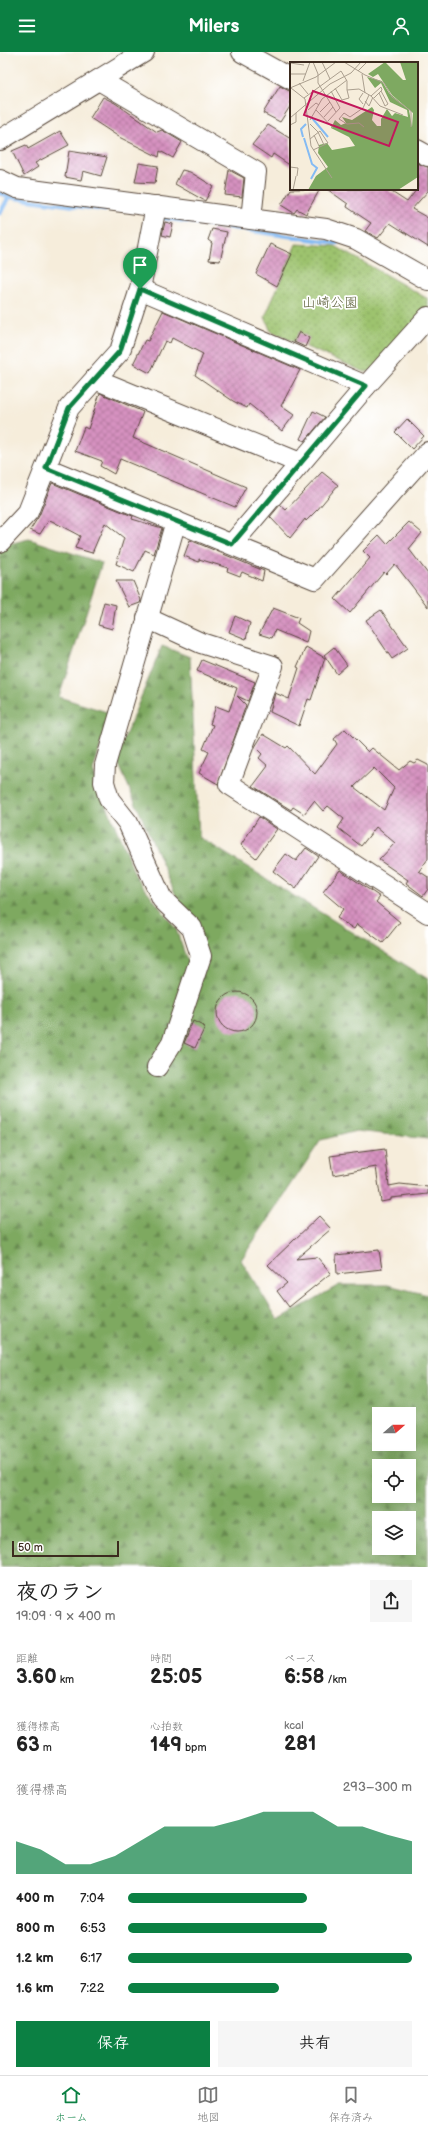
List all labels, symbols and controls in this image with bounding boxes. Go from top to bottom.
icon: menu [16,15,38,37]
icon: person [390,15,412,37]
text: Milers [189,16,239,37]
inset map [290,62,418,190]
pin [123,248,157,289]
icon: arrive [129,254,151,276]
park label: 山崎公園 [302,294,358,311]
north arrow [372,1407,416,1451]
map controls [372,1407,416,1555]
button: locate [372,1459,416,1503]
button: layers [372,1511,416,1555]
scale bar [12,1539,119,1558]
text: 50 m [18,1541,43,1554]
text: 夜のラン [16,1579,104,1606]
button: share [370,1580,412,1622]
text: 19:09 · 9 × 400 m [16,1608,115,1624]
text: 距離 [16,1652,38,1665]
text: 時間 [150,1652,172,1665]
text: ペース [284,1652,316,1665]
text: 3.60 [16,1665,57,1689]
text: 25:05 [150,1665,202,1689]
text: 6:58 [284,1665,324,1689]
text: km [57,1673,74,1686]
text: /km [324,1673,347,1686]
text: kcal [284,1719,304,1732]
text: 獲得標高 [16,1720,60,1733]
text: 心拍数 [150,1720,183,1733]
text: 281 [284,1732,316,1756]
text: 63 [16,1733,40,1757]
text: 149 [150,1733,182,1757]
text: m [40,1741,52,1754]
text: bpm [182,1741,207,1754]
text: 293–300 m [343,1779,412,1795]
text: 獲得標高 [16,1782,68,1798]
text: 400 m [16,1890,54,1906]
text: 7:04 [80,1890,105,1906]
text: 800 m [16,1920,55,1936]
text: 6:53 [80,1920,106,1936]
text: 1.2 km [16,1950,54,1966]
text: 6:17 [80,1950,102,1966]
text: 1.6 km [16,1980,54,1996]
text: 7:22 [80,1980,104,1996]
button: 保存 [16,2021,210,2067]
button: 共有 [218,2021,412,2067]
tab: ホーム [55,2084,87,2124]
tab: 地図 [197,2084,219,2124]
tab: 保存済み [329,2084,373,2124]

